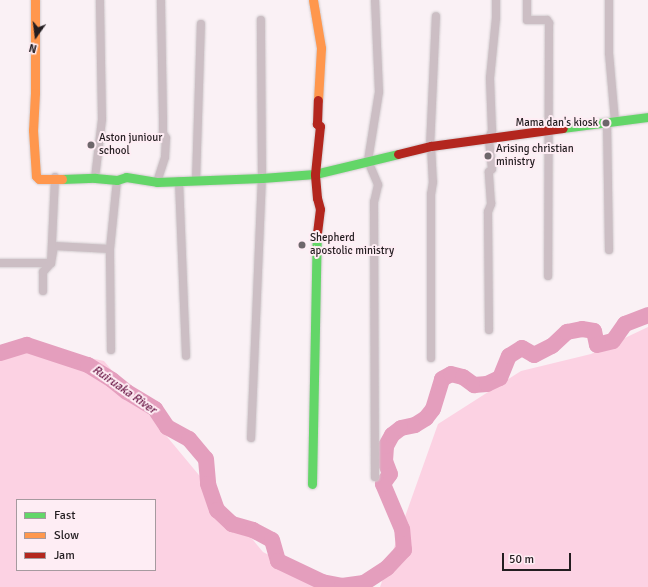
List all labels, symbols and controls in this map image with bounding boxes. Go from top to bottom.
north arrow [16,16,56,56]
text: N [28,41,38,55]
place label: Mama dan's kiosk [515,116,598,130]
marker: Mama dan's kiosk [601,118,611,128]
place label: Aston juniour school [99,132,162,158]
marker: Aston juniour school [86,140,96,150]
place label: Arising christian ministry [496,143,574,169]
marker: Arising christian ministry [483,151,493,161]
place label: Shepherd apostolic ministry [310,232,394,258]
marker: Shepherd apostolic ministry [297,240,307,250]
water label: Ruiruaka River [89,363,159,417]
legend [16,499,156,571]
text: Fast [54,508,75,523]
text: Slow [54,528,79,543]
scale bar [504,545,573,571]
text: Jam [54,548,75,563]
text: 50 m [509,552,534,567]

